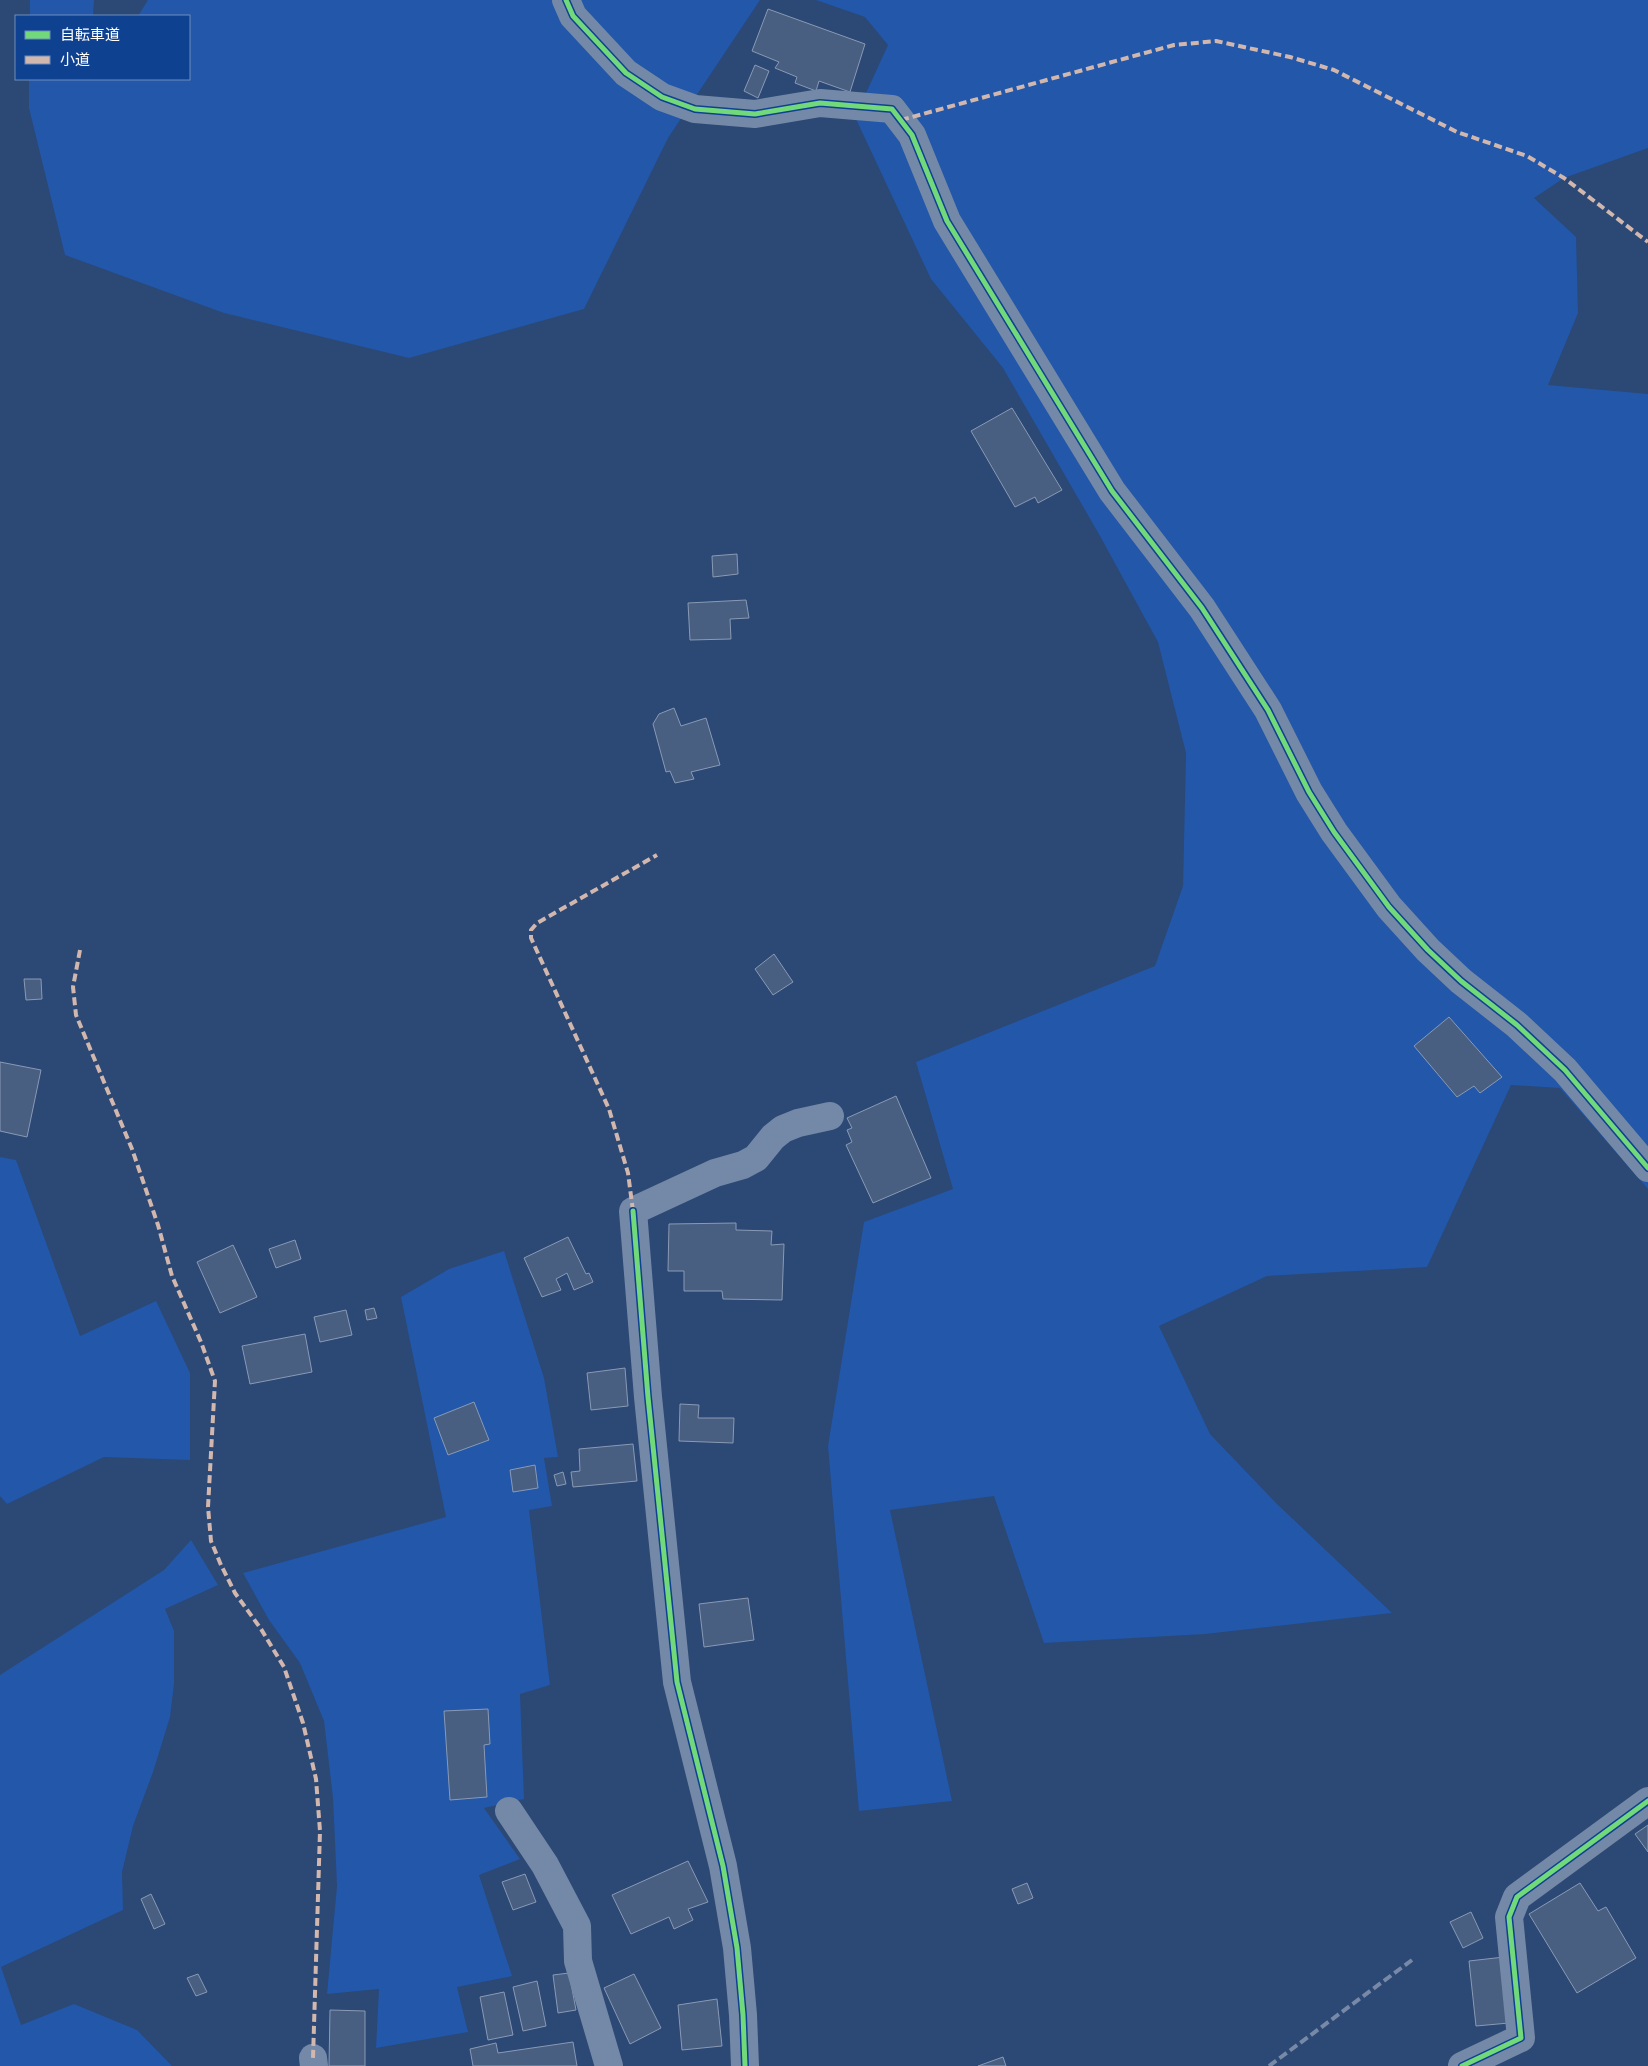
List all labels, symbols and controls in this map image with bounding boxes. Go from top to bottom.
legend [15,15,190,80]
text: 自転車道 [60,26,120,44]
text: 小道 [60,51,90,69]

